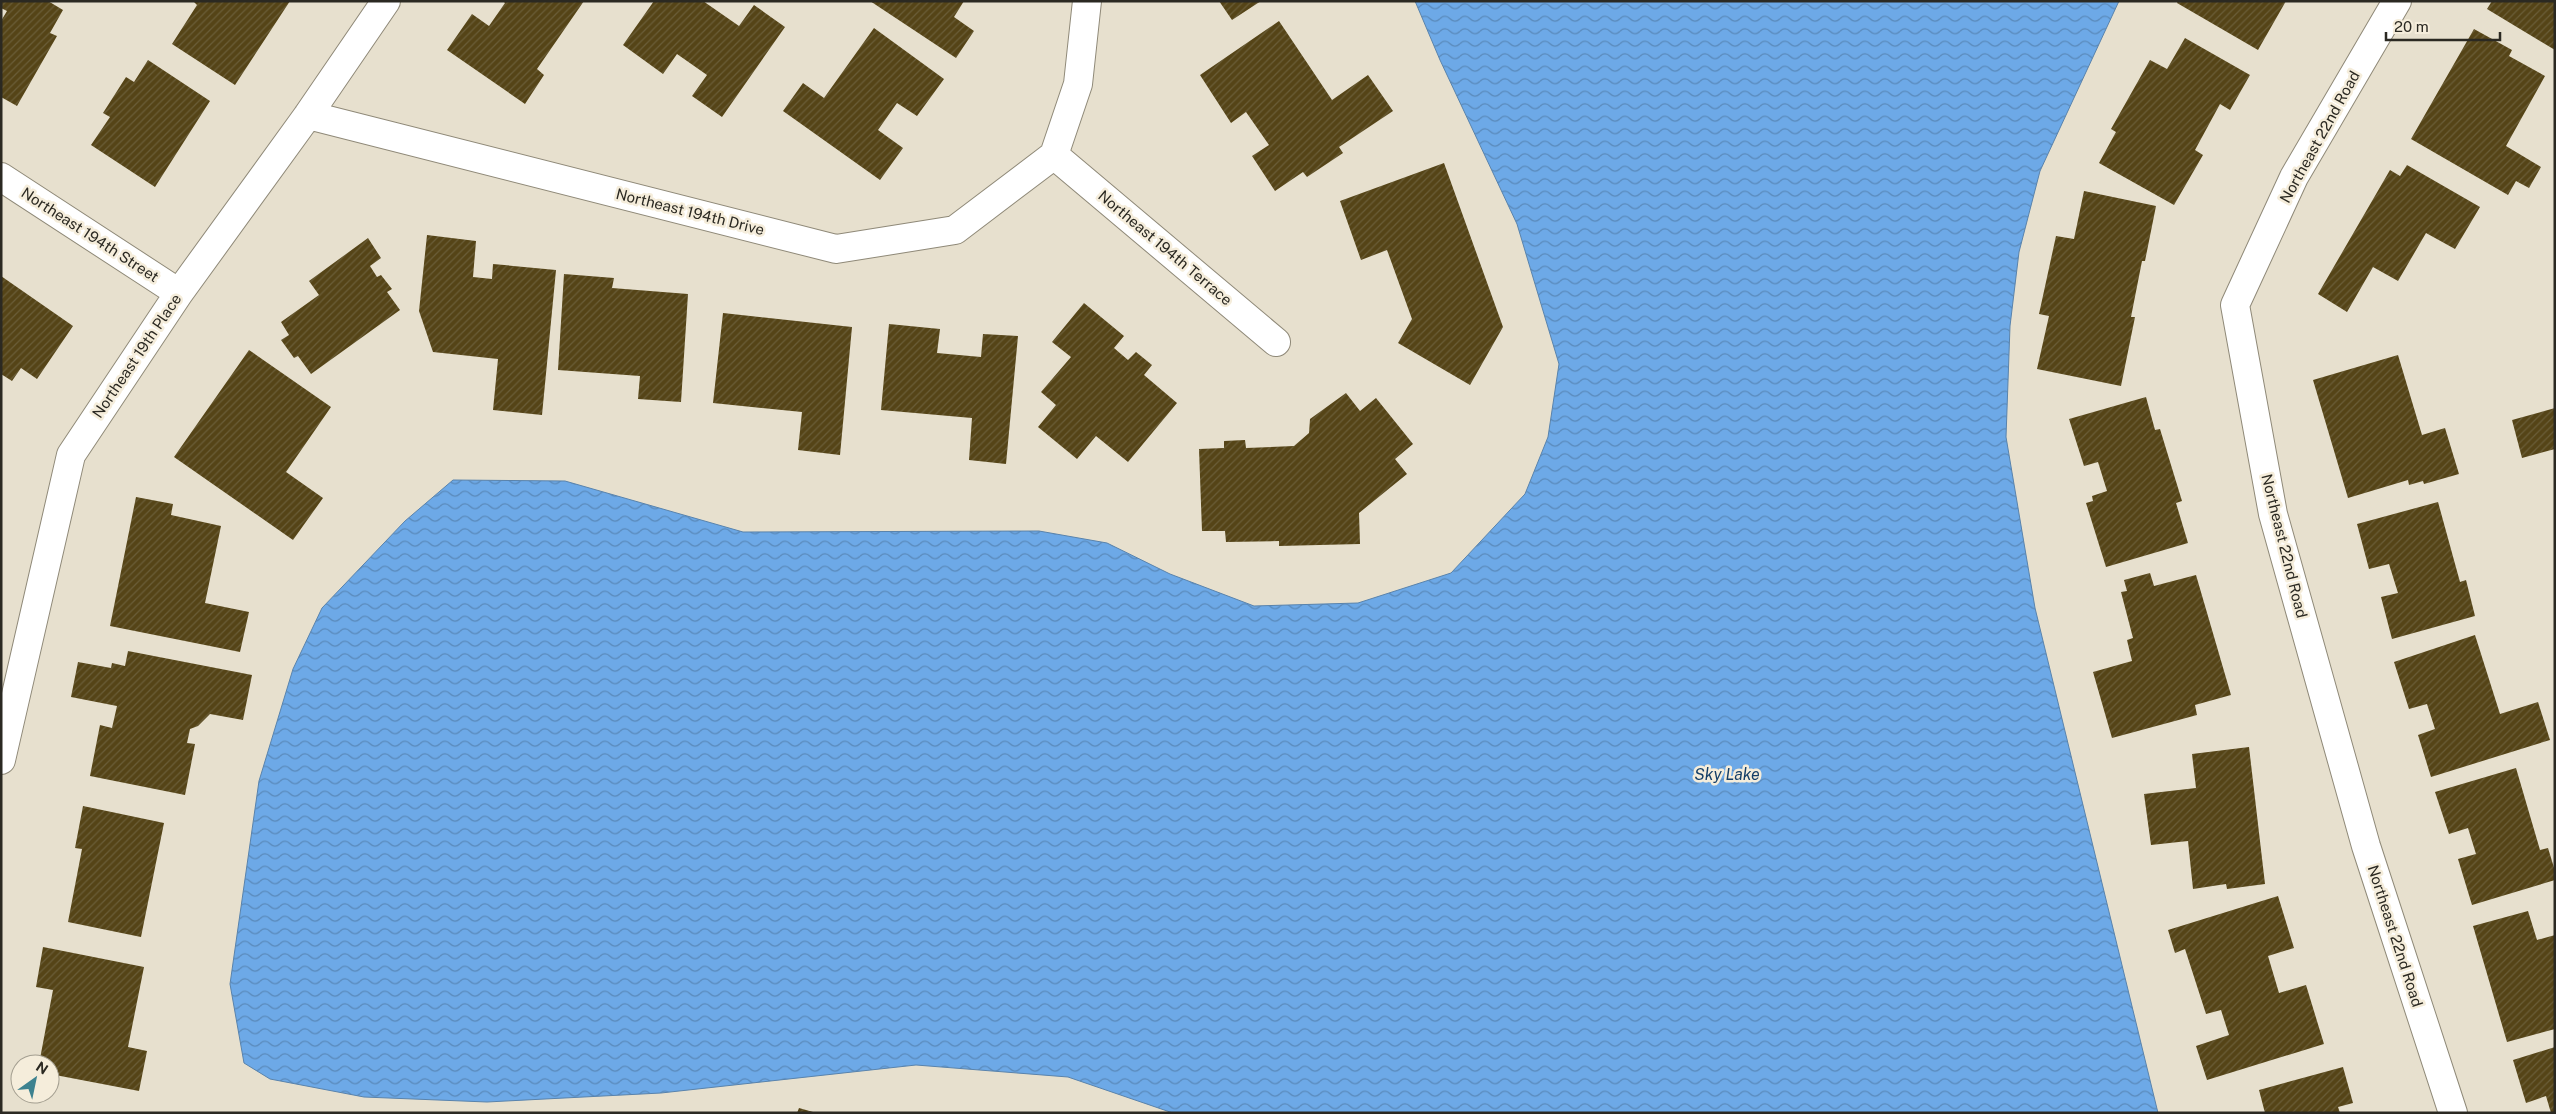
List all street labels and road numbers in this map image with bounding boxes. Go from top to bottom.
street label: Northeast 22nd Road [2276,68,2363,206]
street label: Northeast 194th Street [18,184,162,285]
street label: Northeast 194th Drive [614,185,766,238]
street label: Northeast 194th Terrace [1095,187,1236,308]
street label: Northeast 19th Place [89,291,184,421]
street label: Northeast 22nd Road [2258,472,2311,620]
street label: Northeast 22nd Road [2365,863,2426,1009]

